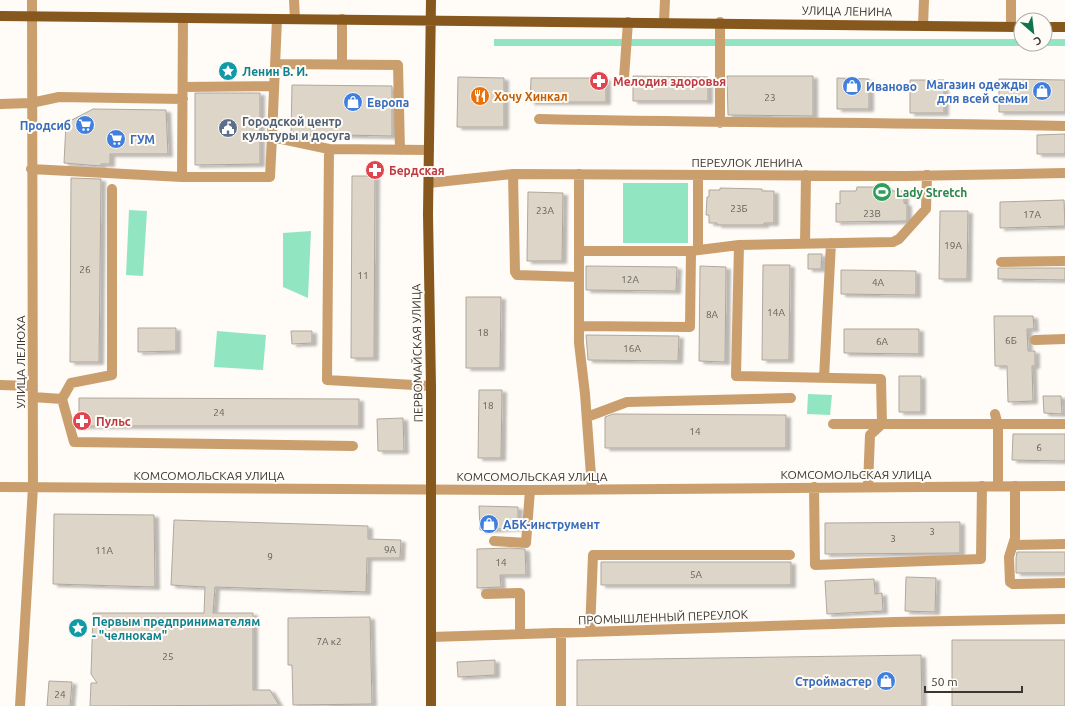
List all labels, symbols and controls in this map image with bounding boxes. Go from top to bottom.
street label: УЛИЦА ЛЕНИНА [802,4,893,18]
north arrow [1013,12,1053,52]
text: С [1032,34,1044,48]
place icon: Ленин В. И. [217,60,239,82]
place label: Ленин В. И. [242,65,308,78]
pharmacy icon: Мелодия здоровья [588,70,610,92]
place label: Мелодия здоровья [613,75,726,88]
shop icon: Иваново [841,75,863,97]
place label: Магазин одежды для всей семьи [926,78,1028,105]
place label: Иваново [866,80,917,93]
shop icon: Магазин одежды для всей семьи [1031,80,1053,102]
restaurant icon: Хочу Хинкал [469,85,491,107]
place label: Хочу Хинкал [494,90,568,103]
shop icon: Европа [342,91,364,113]
house number: 23 [764,92,776,103]
place label: Европа [367,96,409,109]
supermarket icon: Продсиб [74,114,96,136]
place label: Городской центр культуры и досуга [242,115,351,142]
public building icon: Городской центр культуры и досуга [217,117,239,139]
place label: Продсиб [20,119,71,132]
supermarket icon: ГУМ [105,128,127,150]
place label: ГУМ [130,133,155,146]
street label: ПЕРЕУЛОК ЛЕНИНА [691,156,803,169]
pharmacy icon: Бердская [364,159,386,181]
place label: Бердская [389,164,445,177]
sports icon: Lady Stretch [871,181,893,203]
place label: Lady Stretch [896,186,967,199]
house number: 23Б [730,203,748,214]
house number: 23А [536,205,554,216]
house number: 23В [863,208,881,219]
house number: 17А [1023,209,1041,220]
house number: 19А [944,240,962,251]
house number: 26 [79,264,91,275]
house number: 11 [357,270,369,281]
house number: 12А [621,274,639,285]
house number: 4А [872,277,885,288]
street label: ПЕРВОМАЙСКАЯ УЛИЦА [409,283,425,422]
house number: 14А [767,307,785,318]
house number: 8А [706,309,719,320]
street label: УЛИЦА ЛЕЛЮХА [14,315,27,409]
house number: 18 [477,327,489,338]
house number: 6Б [1005,335,1017,346]
house number: 6А [876,336,889,347]
house number: 16А [623,343,641,354]
house number: 18 [482,400,494,411]
house number: 24 [213,407,225,418]
pharmacy icon: Пульс [71,410,93,432]
place label: Пульс [96,415,131,428]
house number: 14 [689,426,701,437]
house number: 6 [1036,442,1042,453]
street label: КОМСОМОЛЬСКАЯ УЛИЦА [780,468,932,481]
street label: КОМСОМОЛЬСКАЯ УЛИЦА [133,469,285,482]
street label: КОМСОМОЛЬСКАЯ УЛИЦА [456,470,608,483]
shop icon: АБК-инструмент [478,513,500,535]
place label: АБК-инструмент [503,518,600,531]
house number: 3 [929,526,935,537]
house number: 3 [890,533,896,544]
house number: 9А [384,544,397,555]
house number: 11А [95,545,113,556]
house number: 9 [267,551,273,562]
house number: 14 [495,557,507,568]
house number: 5А [690,569,703,580]
street label: ПРОМЫШЛЕННЫЙ ПЕРЕУЛОК [578,608,749,626]
place label: Первым предпринимателям - "челнокам" [92,615,260,642]
place icon: Первым предпринимателям - "челнокам" [67,617,89,639]
house number: 7А к2 [316,636,342,647]
house number: 25 [162,651,174,662]
scale bar [925,668,1022,694]
shop icon: Строймастер [875,670,897,692]
place label: Строймастер [795,675,872,688]
text: 50 m [931,675,958,688]
house number: 24 [54,689,66,700]

